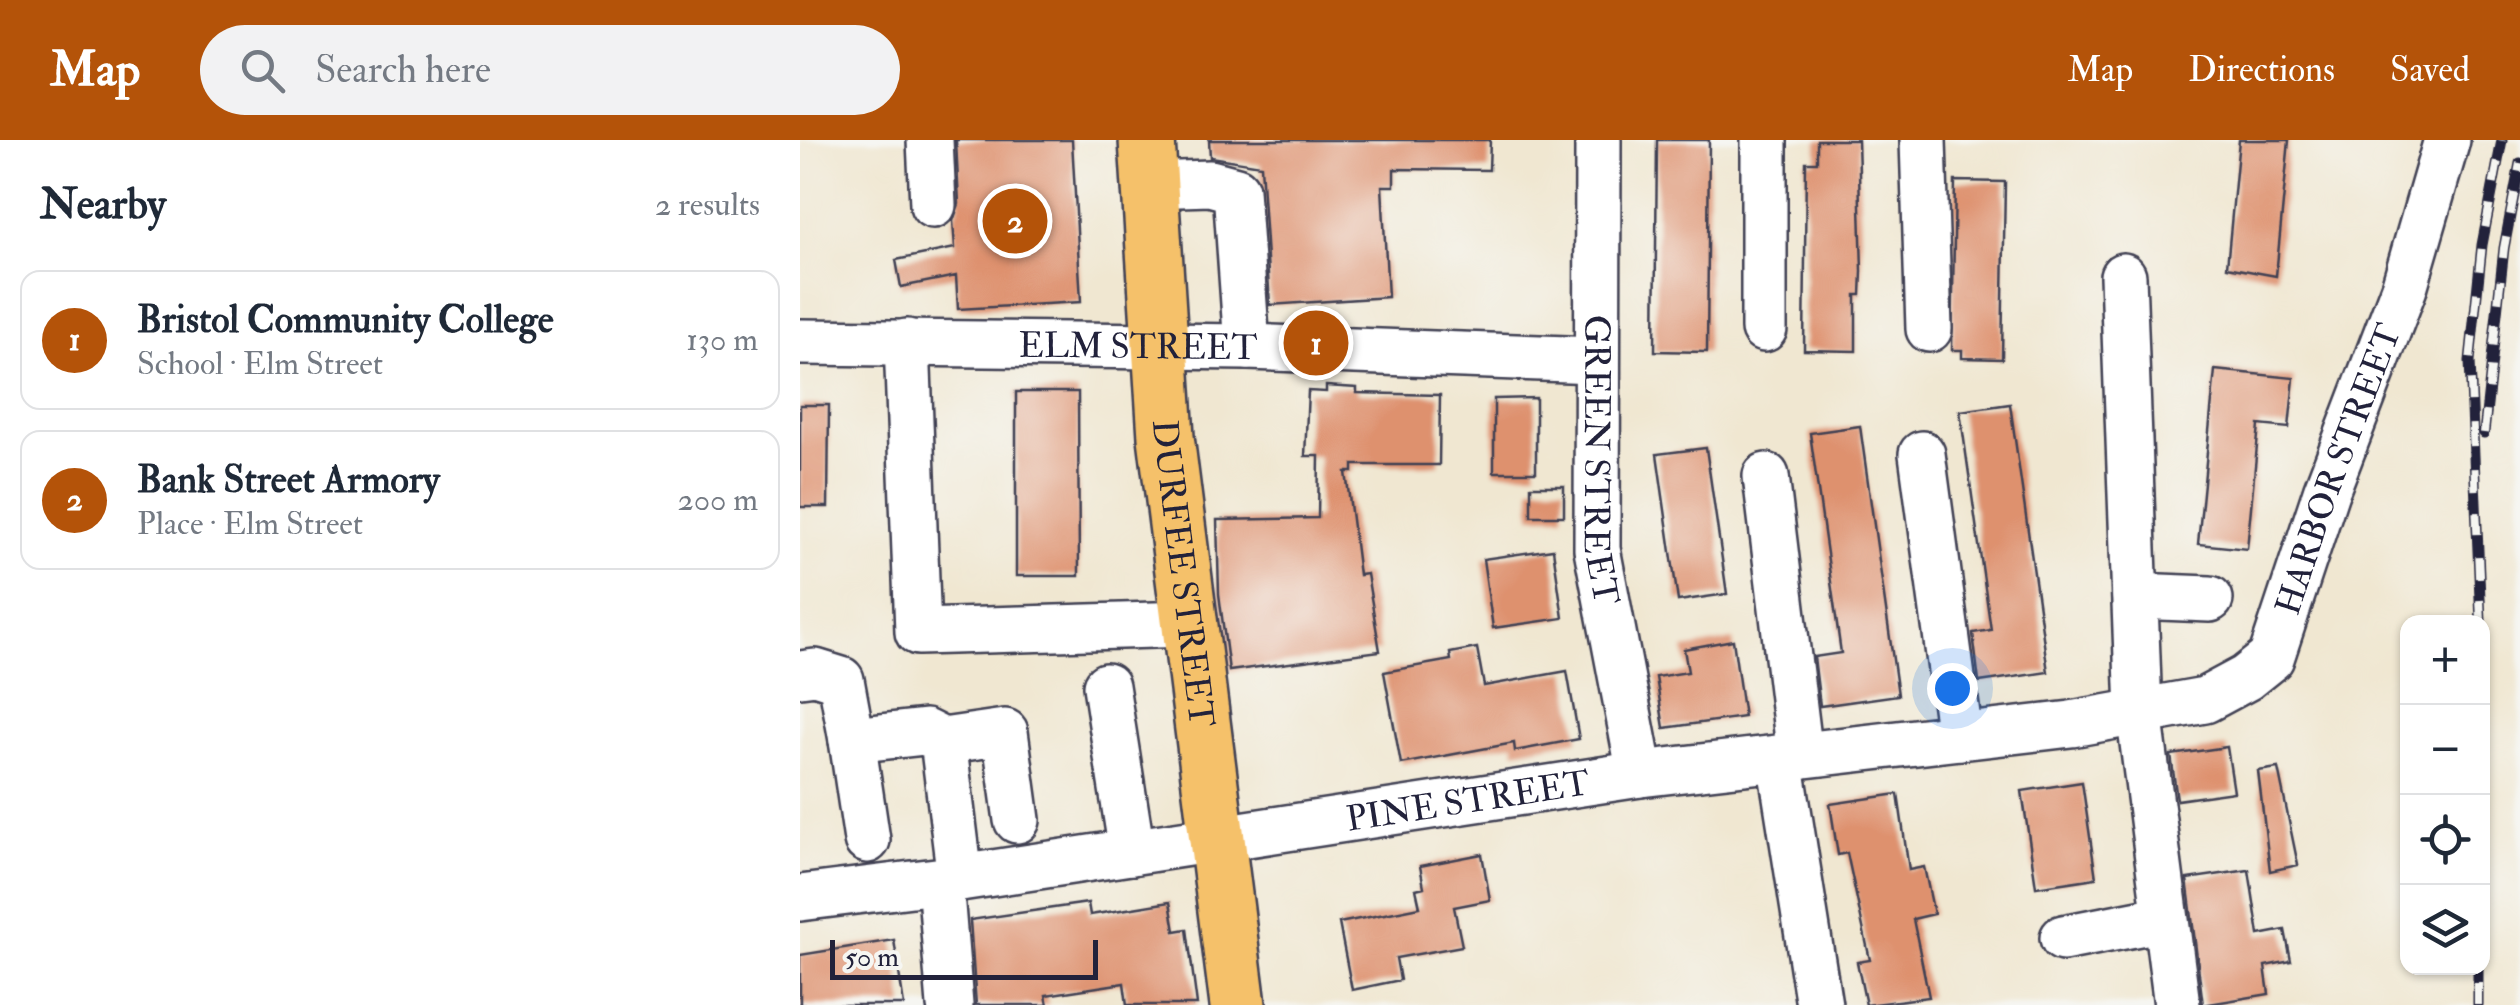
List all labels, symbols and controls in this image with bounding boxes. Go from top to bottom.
search box [200,25,900,115]
text: Map [50,40,140,100]
icon: search [235,43,290,98]
text: Search here [315,46,491,94]
text: Map [2067,48,2133,92]
text: Directions [2188,48,2335,92]
text: Saved [2390,48,2470,92]
text: Nearby [40,179,166,231]
pin: 2 [982,184,1048,258]
text: 2 results [655,185,760,225]
text: Bristol Community College [137,296,554,344]
pin: 1 [1284,306,1348,380]
street label: GREEN STREET [1574,315,1628,609]
street label: HARBOR STREET [2266,318,2411,621]
text: 1 [69,320,80,360]
text: 130 m [686,320,758,360]
street label: ELM STREET [1018,323,1258,370]
text: School · Elm Street [137,344,383,384]
street label: DURFEE STREET [1142,418,1224,730]
text: Bank Street Armory [137,456,440,504]
text: 2 [66,480,83,520]
text: 200 m [677,480,758,520]
text: Place · Elm Street [137,504,363,544]
map controls [2400,615,2490,975]
button: + [2400,615,2490,705]
your location [1927,663,1978,714]
button: − [2400,705,2490,795]
street label: PINE STREET [1343,761,1593,842]
button: locate [2400,795,2490,885]
button: layers [2400,885,2490,975]
scale bar [830,935,1098,980]
text: 50 m [845,940,899,975]

